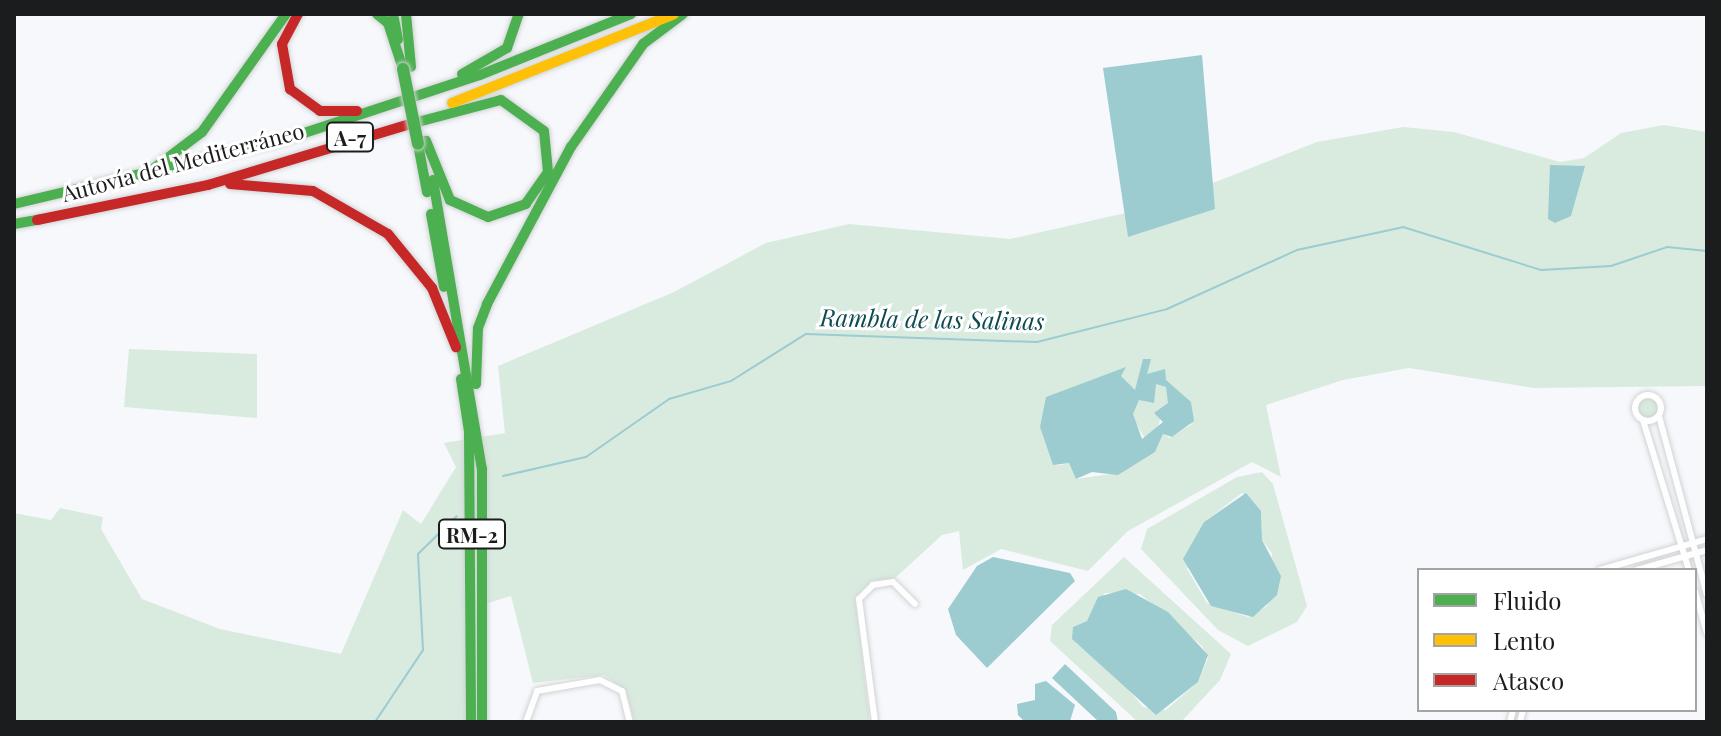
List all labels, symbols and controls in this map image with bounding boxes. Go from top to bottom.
street label: Autovía del Mediterráneo [59,117,307,207]
road number: A-7 [324,121,376,153]
water label: Rambla de las Salinas [820,303,1044,335]
road number: RM-2 [436,518,508,550]
legend [1417,568,1697,712]
text: Fluido [1493,584,1561,616]
text: Lento [1493,624,1555,656]
text: Atasco [1493,664,1564,696]

